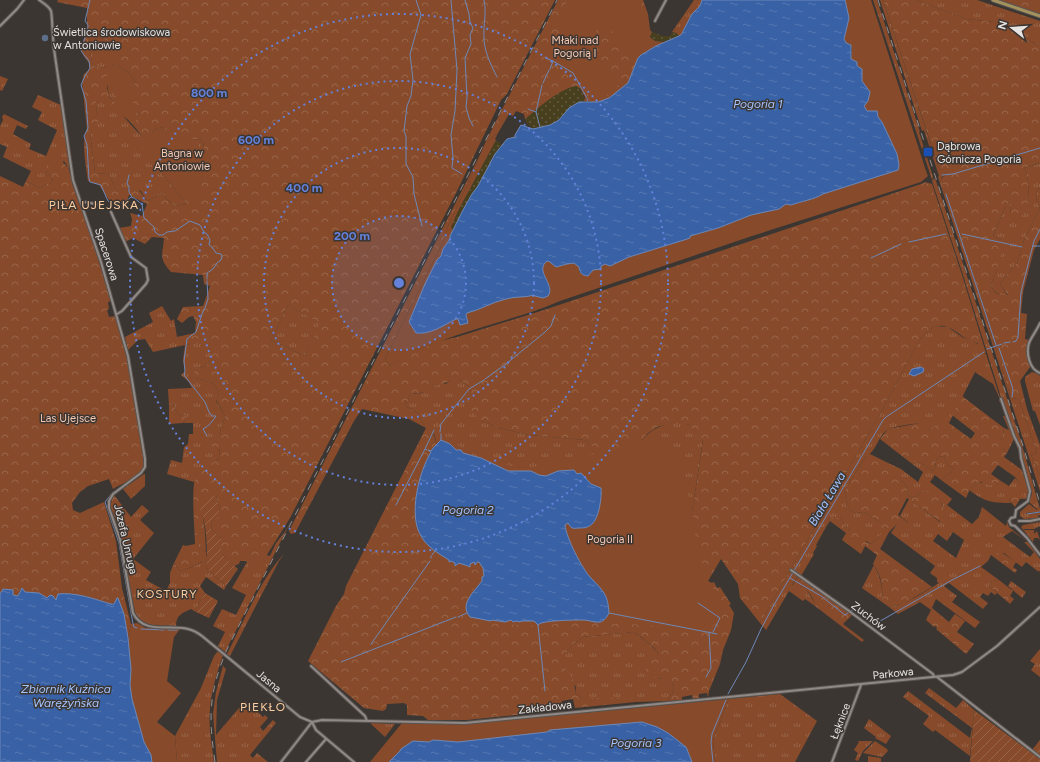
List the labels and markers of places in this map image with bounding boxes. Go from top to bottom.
place label: Świetlica środowiskowa w Antoniowie [53,25,170,52]
marker: Świetlica środowiskowa w Antoniowie [40,33,50,43]
place label: Dąbrowa Górnicza Pogoria [937,140,1021,166]
marker: Dąbrowa Górnicza Pogoria [922,146,934,158]
centre of rings [392,276,406,290]

